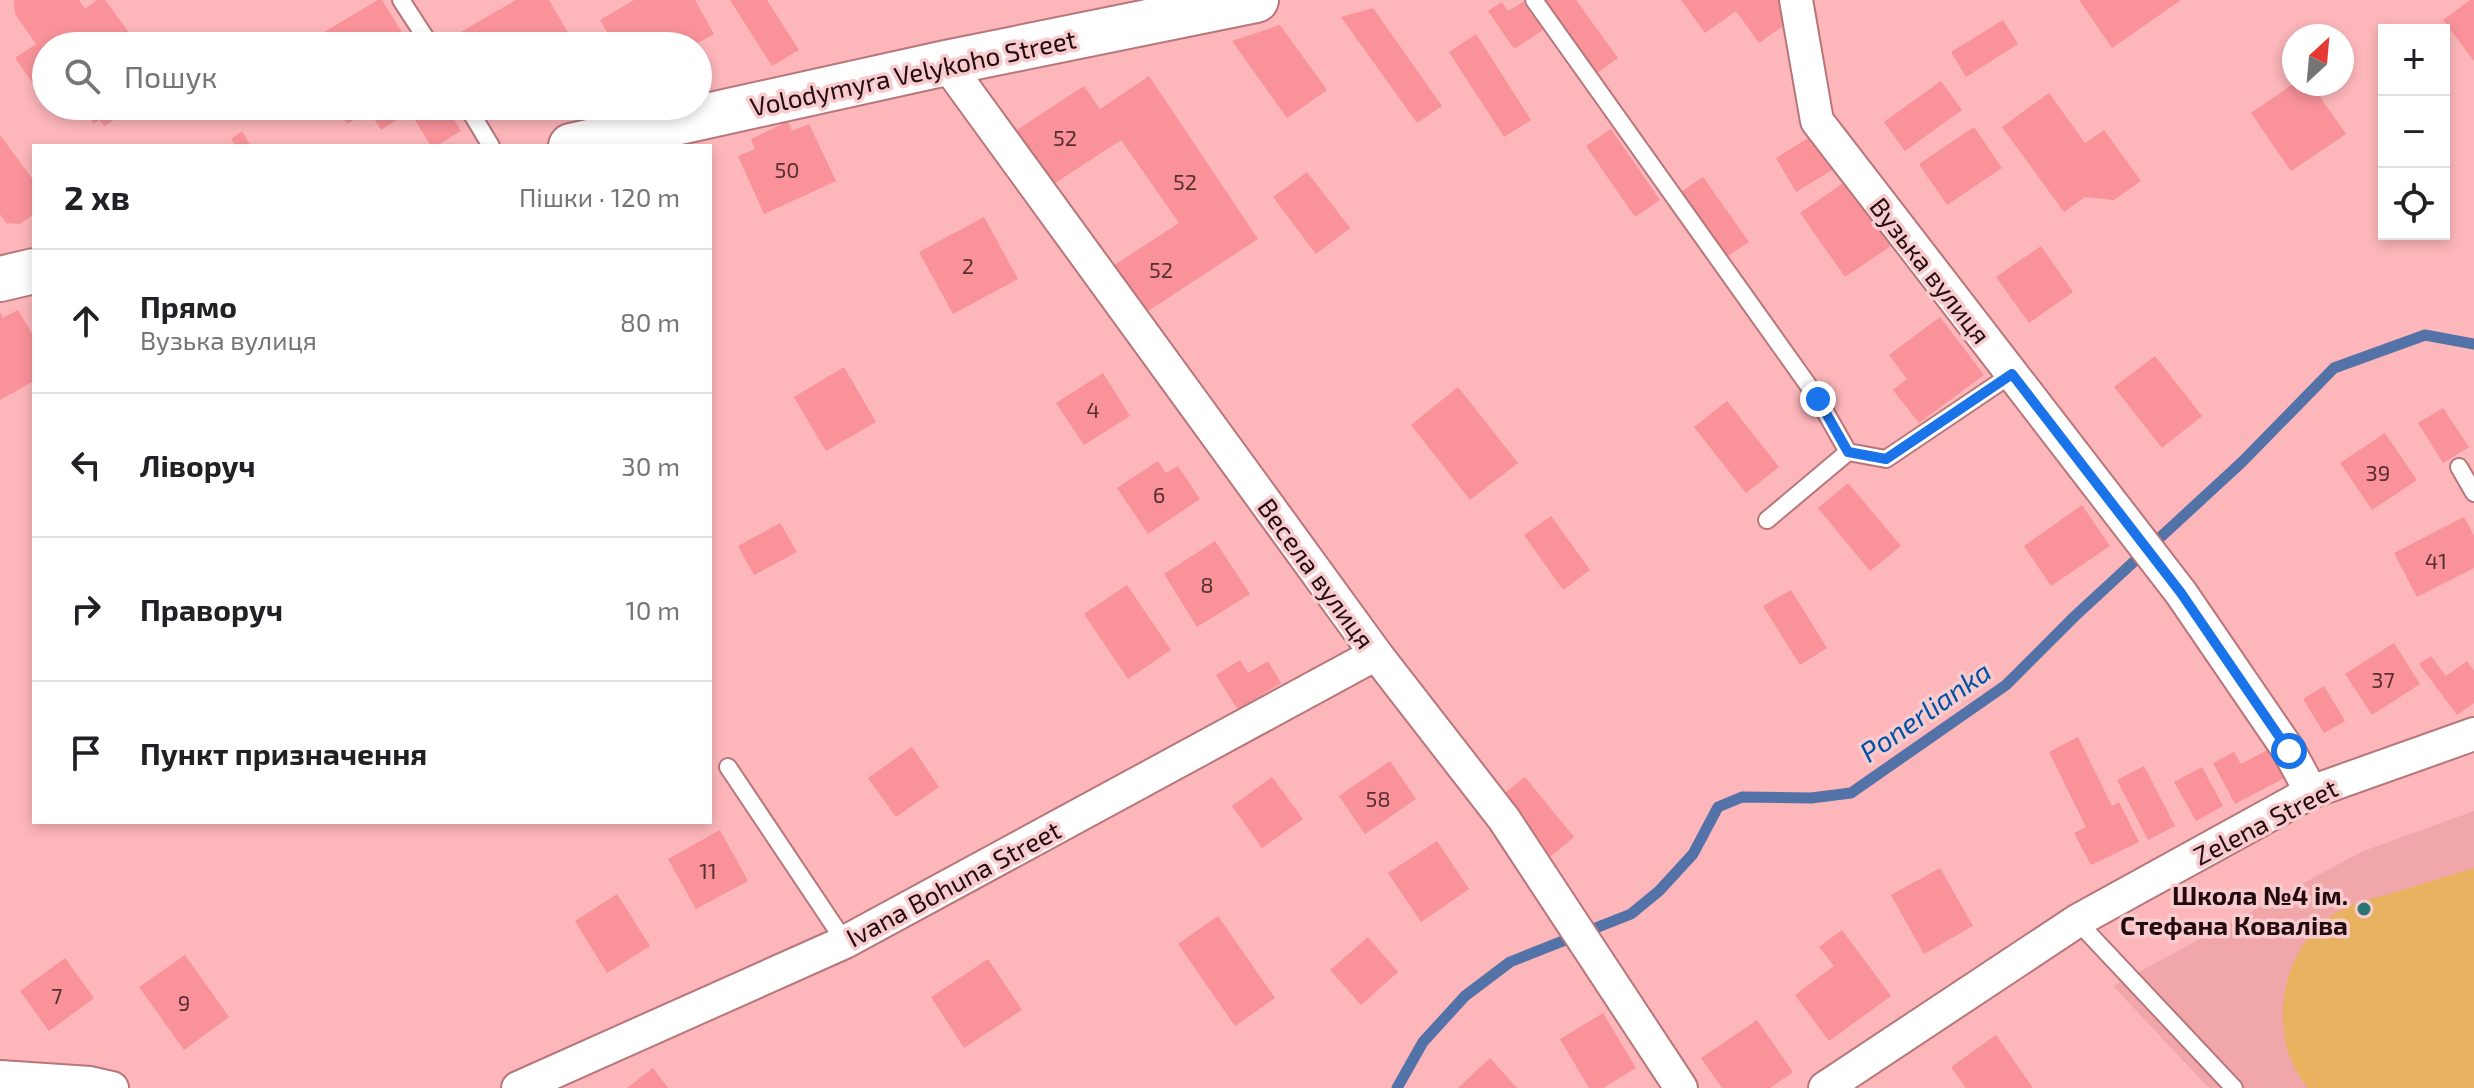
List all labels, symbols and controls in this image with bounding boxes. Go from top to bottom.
street label: Volodymyra Velykoho Street [747,22,1079,122]
north arrow [2282,24,2354,96]
map controls [2378,24,2450,240]
button: + [2378,24,2450,96]
search box [32,32,712,120]
icon: search [60,54,104,98]
text: Пошук [124,58,217,94]
button: − [2378,96,2450,168]
house number: 52 [1053,124,1077,150]
house number: 50 [774,156,800,182]
house number: 52 [1173,168,1197,194]
button: locate [2378,168,2450,240]
text: 2 хв [64,176,130,217]
text: Пішки · 120 m [519,181,680,212]
street label: Вузька вулиця [1864,191,1998,350]
house number: 2 [962,252,974,278]
house number: 52 [1149,256,1173,282]
text: Прямо [140,288,237,324]
icon: ahead [64,299,108,343]
text: 80 m [620,306,680,337]
text: Вузька вулиця [140,324,317,355]
route end [1800,381,1836,417]
house number: 4 [1086,396,1100,422]
icon: left [64,443,108,487]
text: Ліворуч [140,447,256,483]
text: 30 m [621,450,680,481]
house number: 39 [2366,459,2390,485]
house number: 6 [1153,481,1165,507]
street label: Весела вулиця [1251,492,1382,655]
house number: 41 [2425,547,2447,573]
house number: 8 [1200,571,1214,597]
icon: right [64,587,108,631]
text: Праворуч [140,591,283,627]
text: 10 m [625,594,680,625]
water label: Ponerlianka [1853,653,1997,769]
house number: 37 [2371,666,2395,692]
icon: arrive [64,731,108,775]
route start [2271,733,2307,769]
text: Пункт призначення [140,735,427,771]
street label: Zelena Street [2188,771,2342,871]
house number: 58 [1365,785,1391,811]
street label: Ivana Bohuna Street [841,813,1065,953]
house number: 11 [699,857,717,883]
place label: Школа №4 ім. Стефана Коваліва [2120,879,2348,940]
marker: Школа №4 ім. Стефана Коваліва [2355,900,2373,918]
house number: 7 [51,982,63,1008]
house number: 9 [178,989,190,1015]

